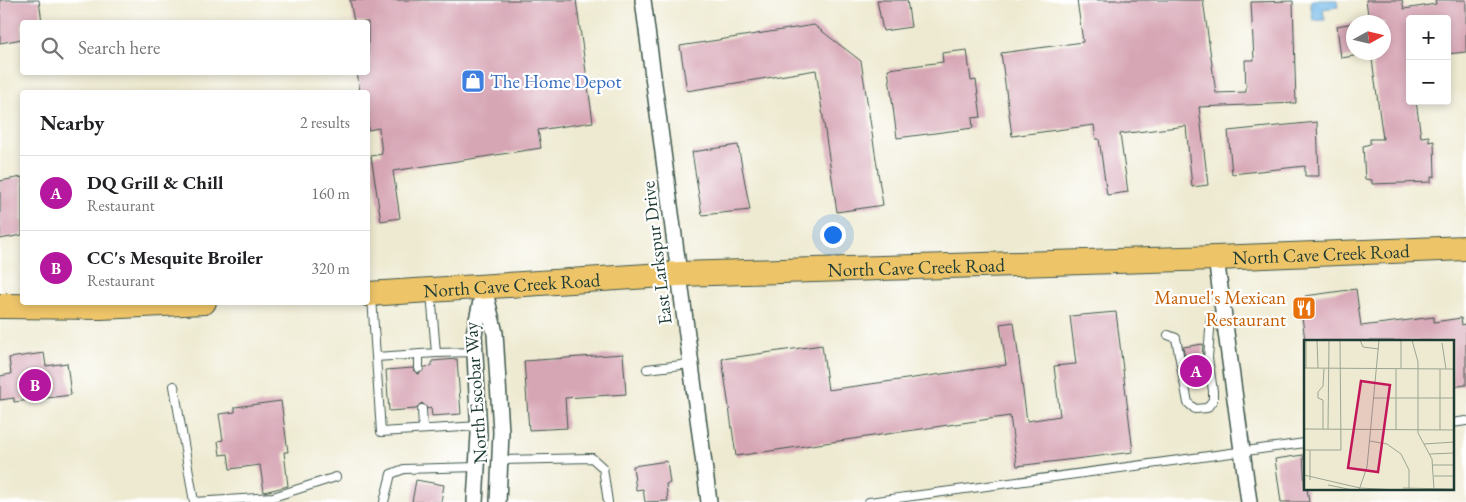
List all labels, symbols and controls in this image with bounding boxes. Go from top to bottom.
north arrow [1346,15,1391,60]
map controls [1406,15,1451,105]
button: + [1406,15,1451,60]
search box [20,20,370,75]
icon: search [38,34,66,62]
text: Search here [78,35,160,60]
button: − [1406,60,1451,105]
shop icon: The Home Depot [460,68,486,94]
place label: The Home Depot [490,69,622,94]
text: Nearby [40,109,104,136]
text: 2 results [300,112,350,133]
text: DQ Grill & Chill [87,170,223,195]
street label: East Larkspur Drive [635,180,678,326]
text: A [50,183,62,204]
text: 160 m [311,183,350,204]
text: Restaurant [87,195,155,216]
your location [820,222,846,248]
street label: North Cave Creek Road [1232,238,1410,270]
text: CC's Mesquite Broiler [87,245,263,270]
street label: North Cave Creek Road [827,252,1006,283]
text: B [51,258,61,279]
text: 320 m [311,258,350,279]
street label: North Cave Creek Road [422,267,601,303]
text: Restaurant [87,270,155,291]
place label: Manuel's Mexican Restaurant [1154,285,1286,332]
restaurant icon: Manuel's Mexican Restaurant [1291,295,1317,321]
street label: North Escobar Way [458,320,493,465]
inset map [1304,340,1454,490]
pin: A [1180,352,1212,390]
pin: B [19,366,51,404]

